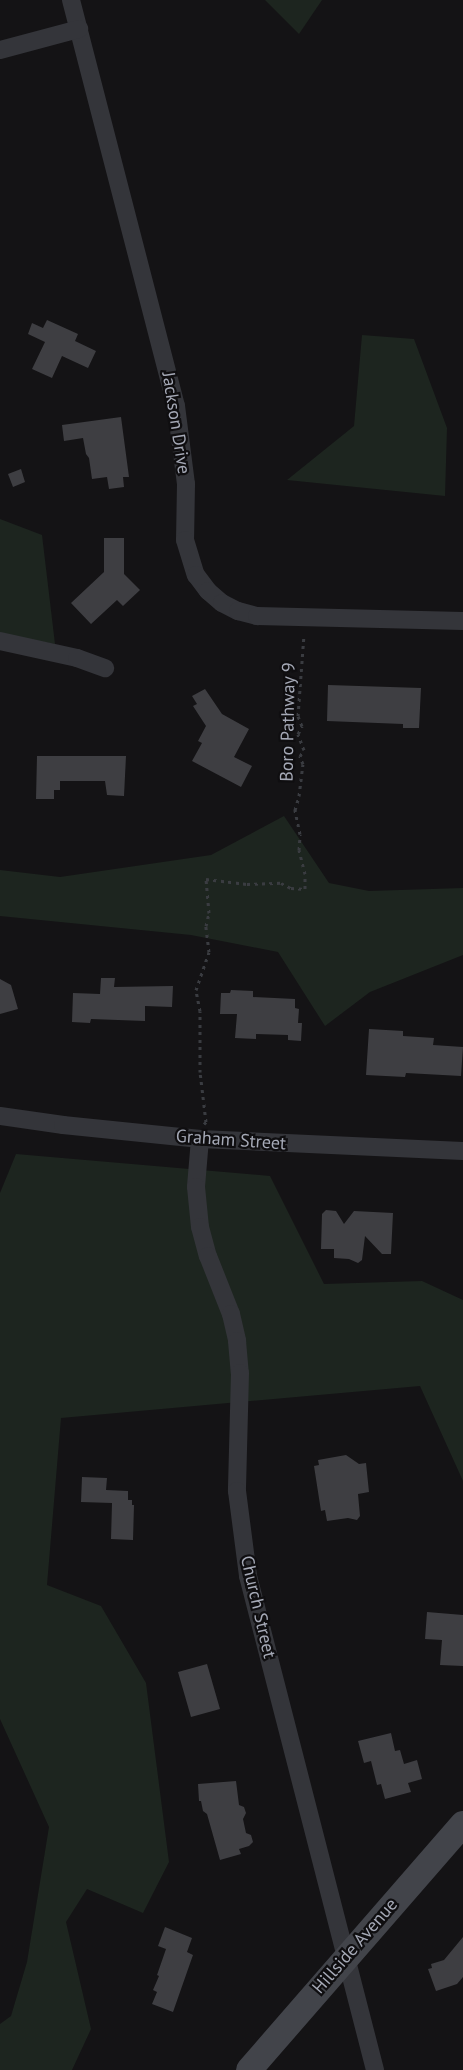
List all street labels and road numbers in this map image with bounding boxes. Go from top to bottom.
street label: Jackson Drive [157,370,195,476]
street label: Boro Pathway 9 [276,662,300,782]
street label: Graham Street [175,1125,287,1155]
street label: Church Street [236,1554,280,1660]
street label: Hillside Avenue [308,1894,402,1998]

